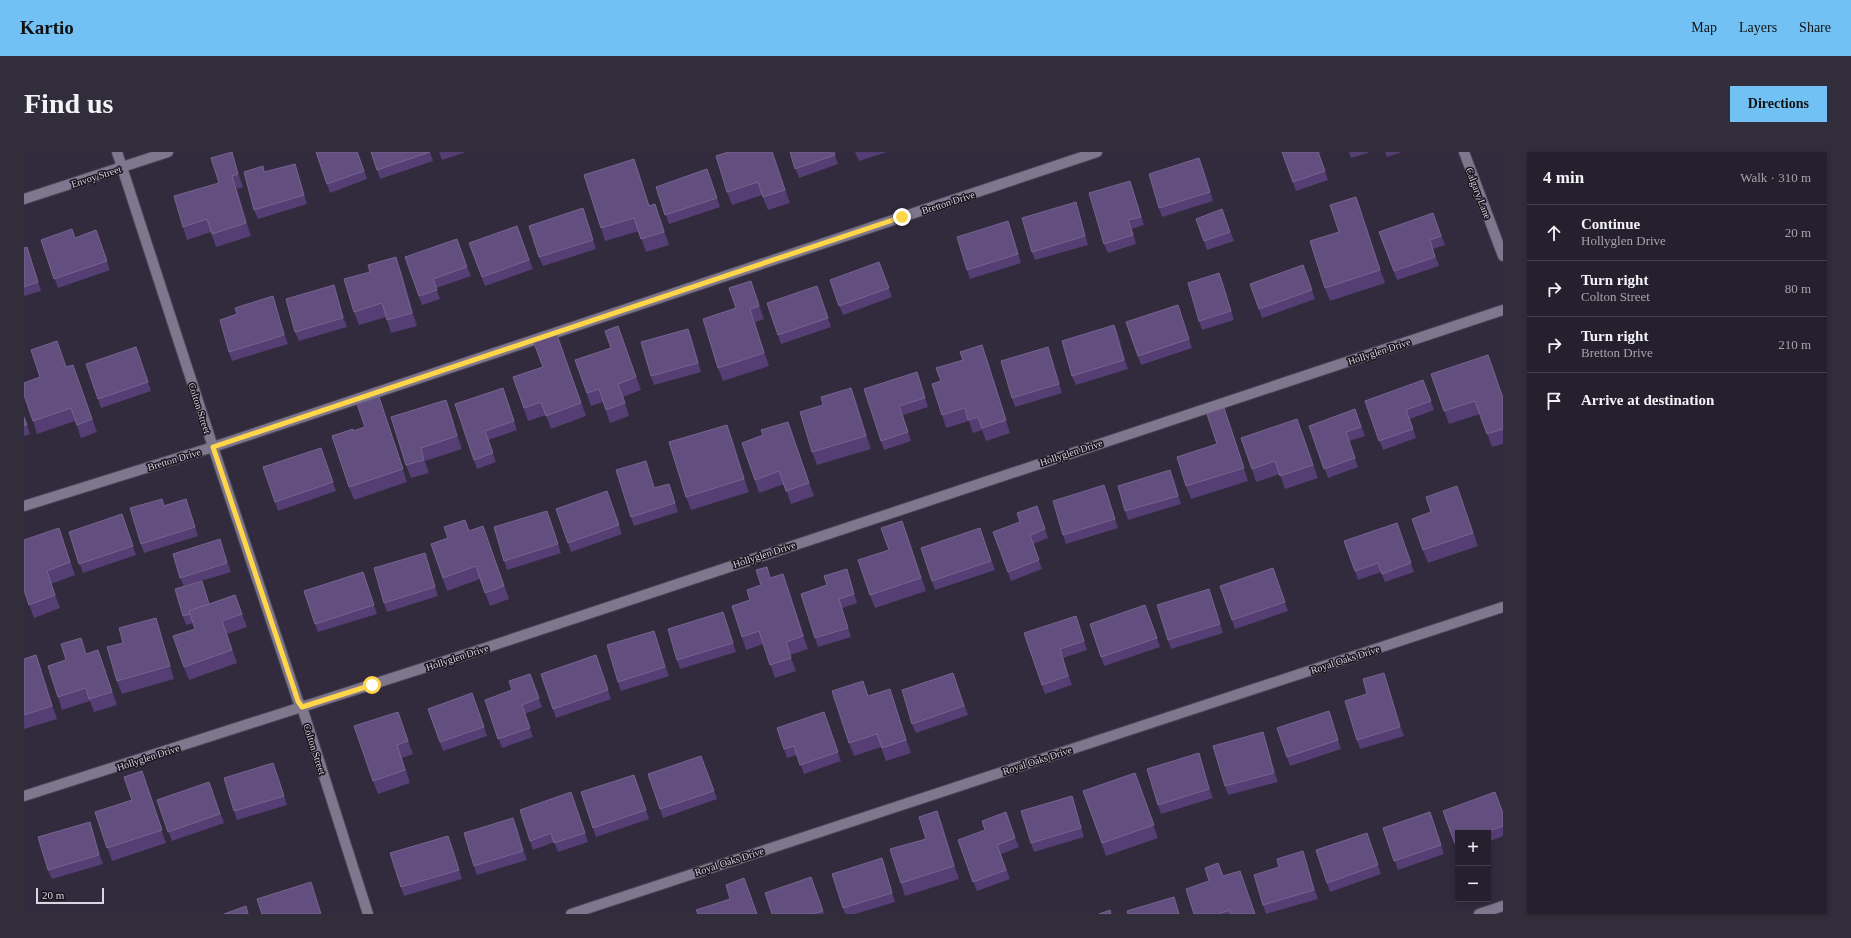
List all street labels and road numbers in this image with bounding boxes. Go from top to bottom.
street label: Envoy Street [70,163,123,190]
street label: Calgary Lane [1464,166,1494,221]
street label: Bretton Drive [920,189,977,216]
street label: Hollyglen Drive [1346,336,1412,367]
street label: Colton Street [186,381,213,435]
street label: Hollyglen Drive [1038,437,1104,468]
street label: Bretton Drive [146,446,203,473]
street label: Hollyglen Drive [731,539,797,570]
street label: Hollyglen Drive [424,642,490,673]
street label: Royal Oaks Drive [1309,643,1382,676]
street label: Colton Street [301,722,328,776]
street label: Hollyglen Drive [115,742,181,773]
street label: Royal Oaks Drive [1001,744,1074,777]
street label: Royal Oaks Drive [693,845,766,878]

